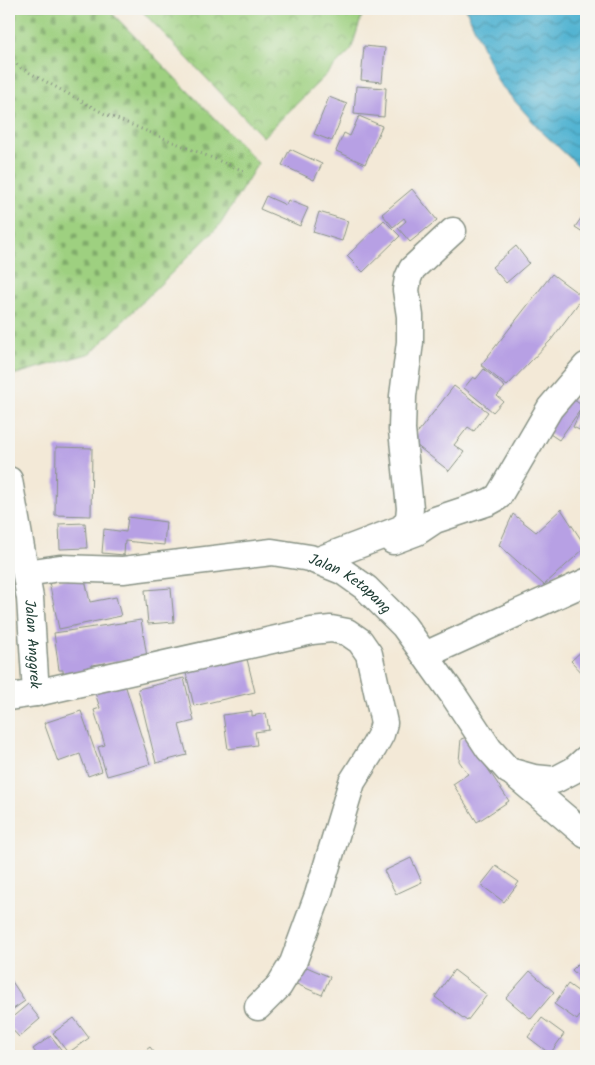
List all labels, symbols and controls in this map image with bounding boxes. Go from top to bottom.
street label: Jalan Ketapang [305,548,397,620]
street label: Jalan Anggrek [17,599,47,690]

